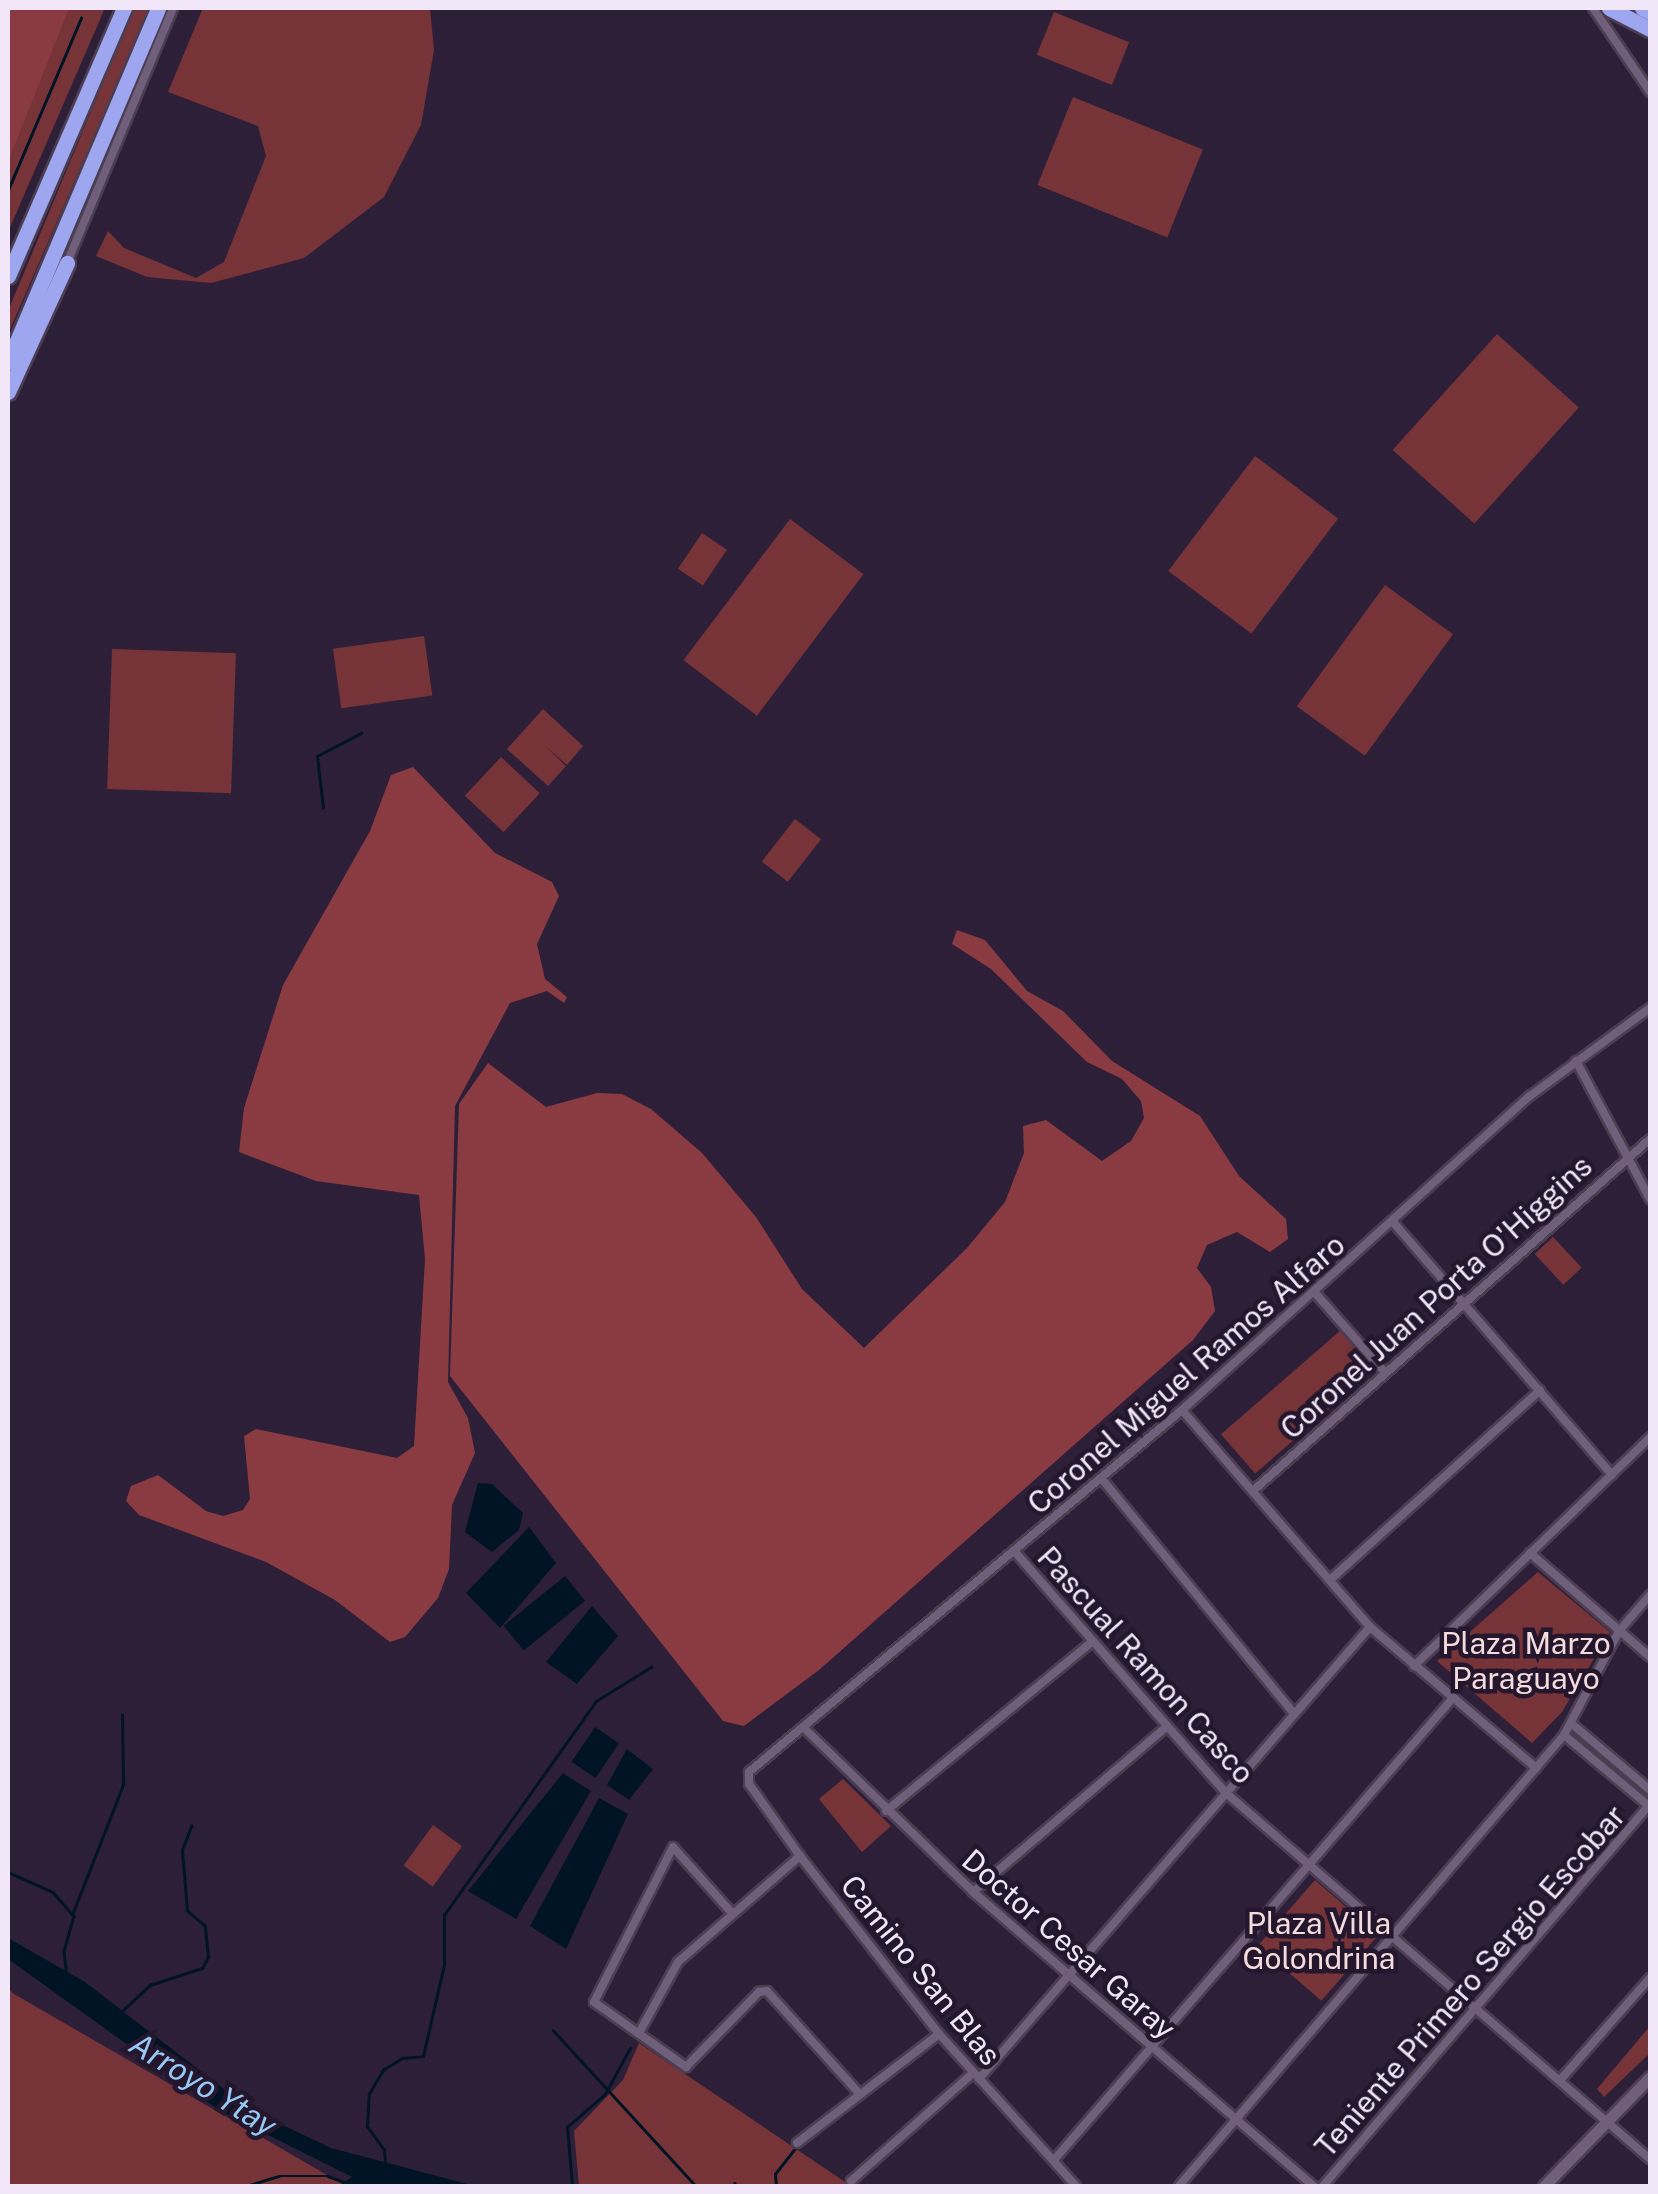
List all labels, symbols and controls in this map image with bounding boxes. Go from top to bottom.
street label: Coronel Juan Porta O'Higgins [1273,1148,1599,1446]
street label: Coronel Miguel Ramos Alfaro [1020,1226,1352,1522]
street label: Pascual Ramon Casco [1030,1539,1262,1791]
park label: Plaza Marzo Paraguayo [1441,1625,1611,1696]
street label: Teniente Primero Sergio Escobar [1307,1797,1633,2165]
street label: Doctor Cesar Garay [955,1842,1183,2046]
street label: Camino San Blas [833,1868,1009,2072]
park label: Plaza Villa Golondrina [1243,1905,1395,1976]
water label: Arroyo Ytay [122,2025,284,2145]

